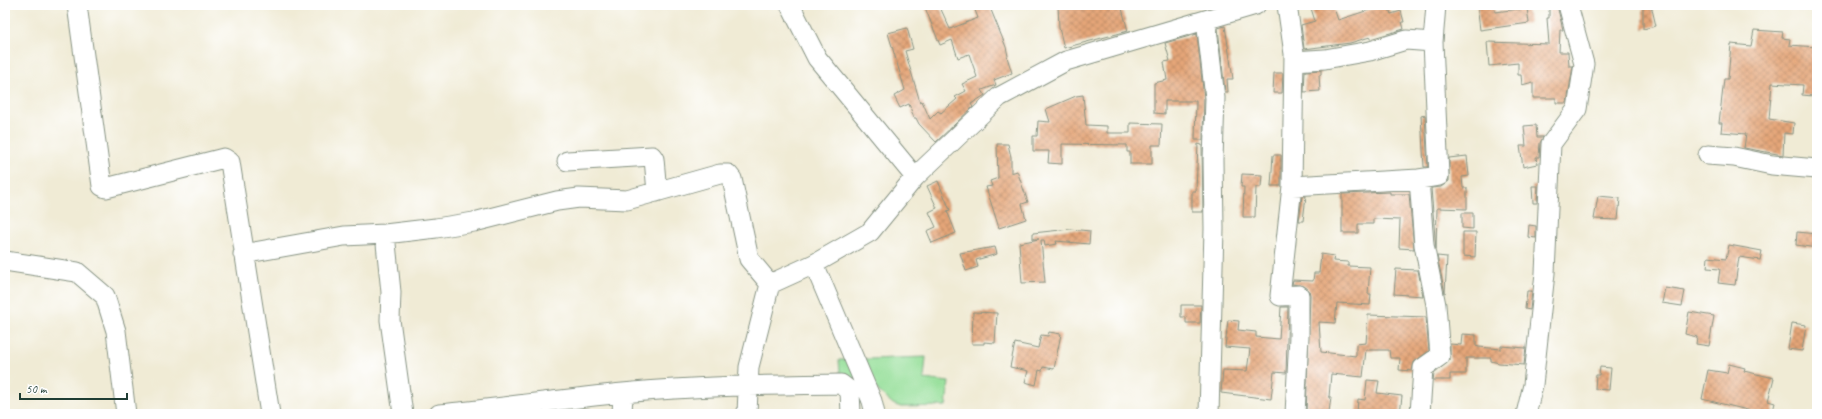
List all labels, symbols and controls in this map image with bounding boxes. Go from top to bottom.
scale bar [20,375,127,401]
text: 50 m [26,381,48,397]

